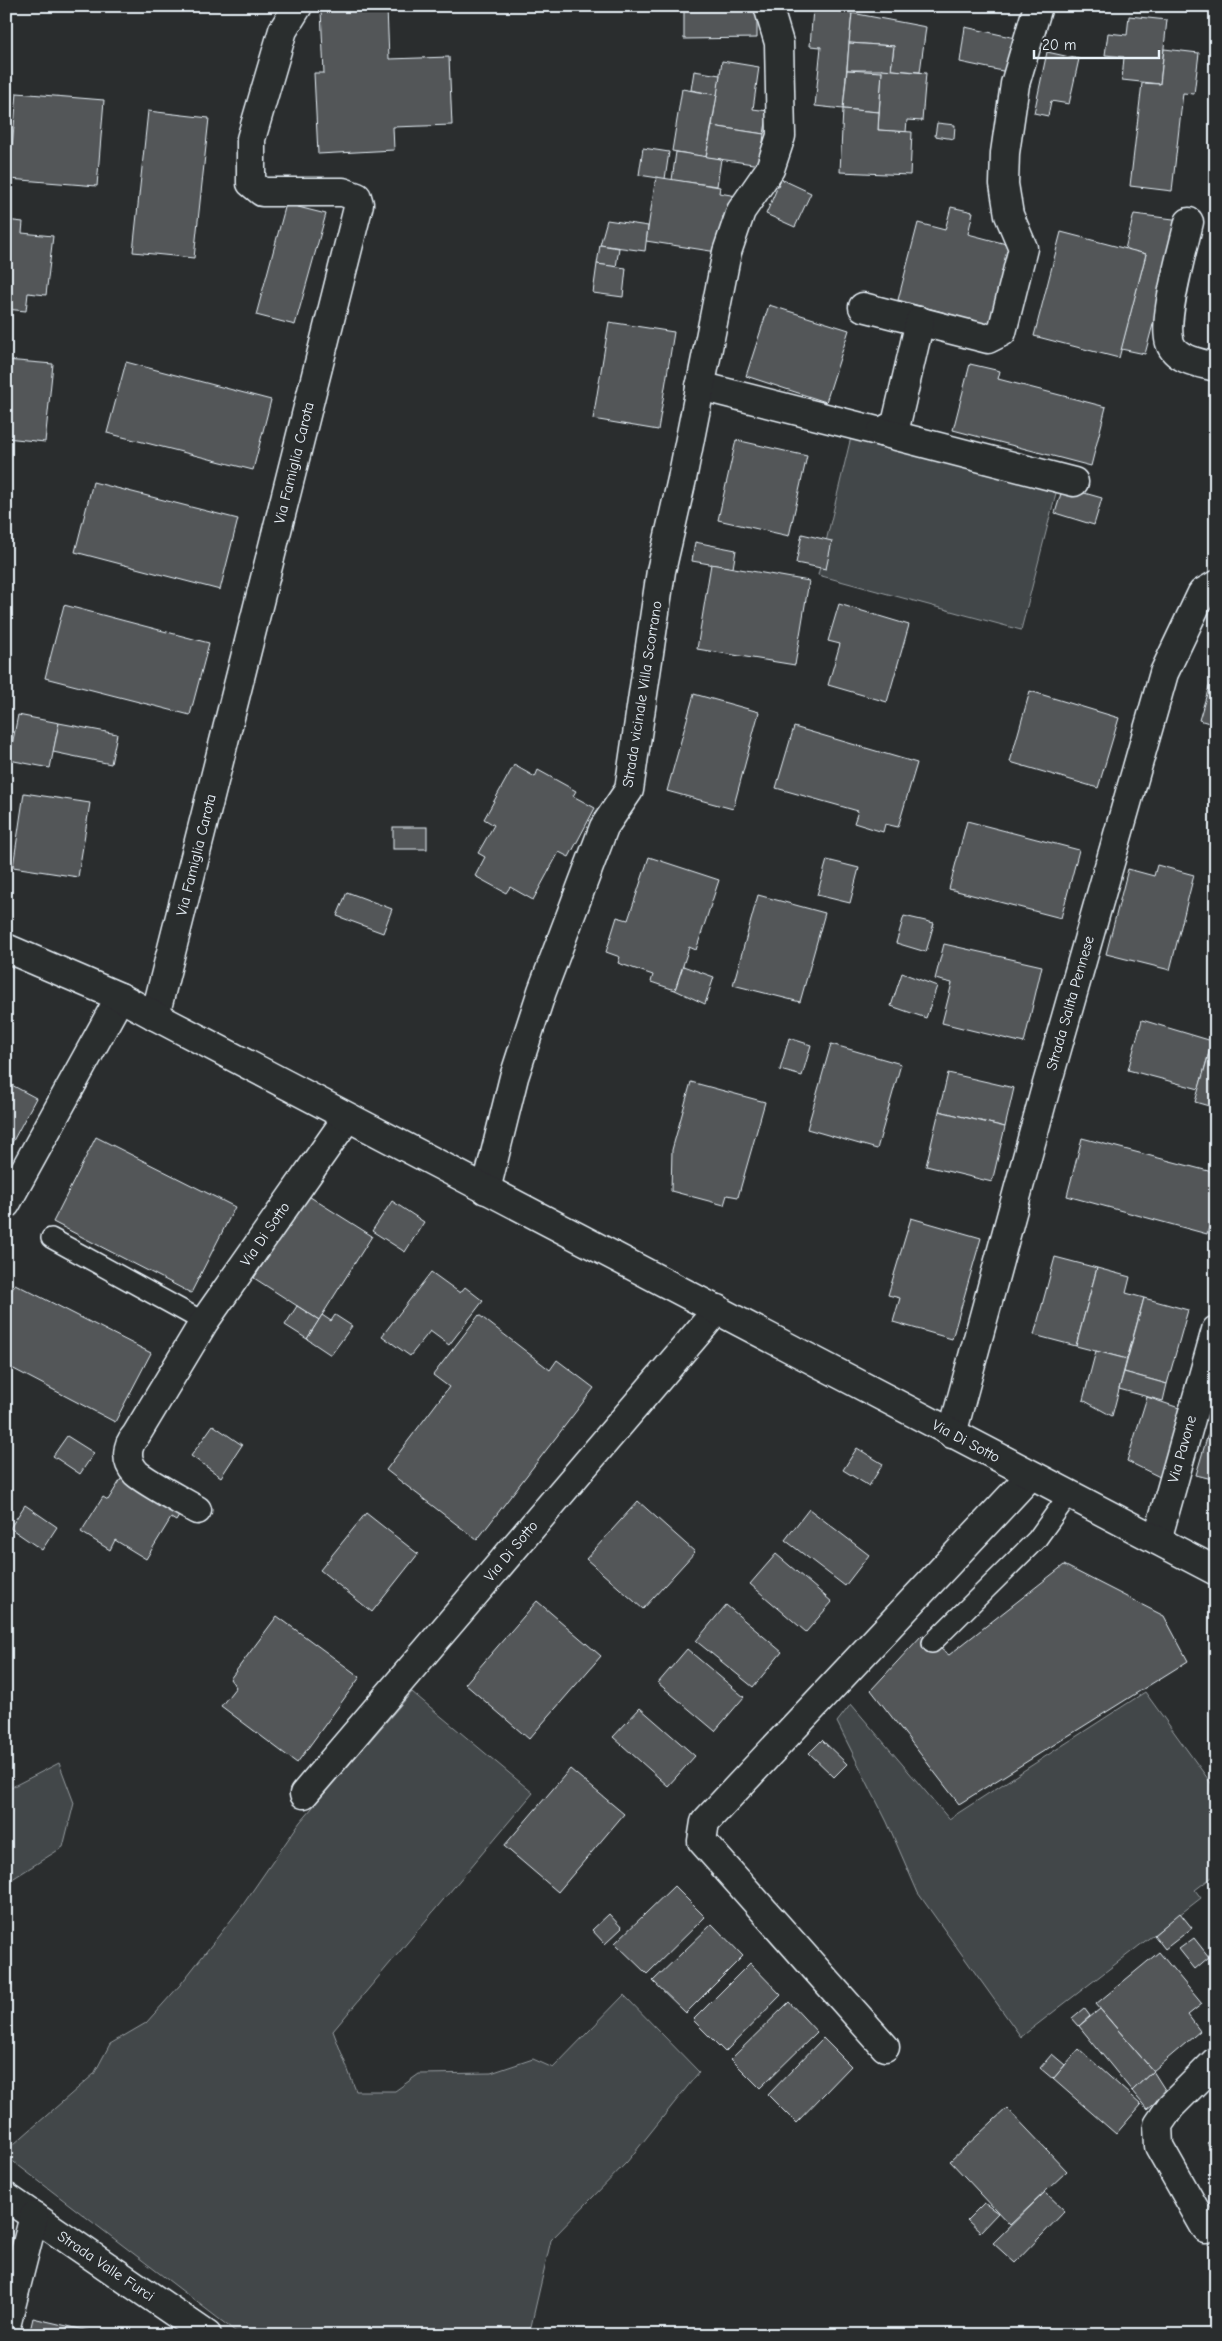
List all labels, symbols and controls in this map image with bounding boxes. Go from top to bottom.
scale bar [1034,28,1160,60]
text: 20 m [1042,36,1076,54]
street label: Via Famiglia Carota [270,400,318,526]
street label: Strada vicinale Villa Scorrano [618,599,666,789]
street label: Via Famiglia Carota [172,792,220,918]
street label: Strada Salita Pennese [1042,933,1098,1072]
street label: Via Di Sotto [236,1198,294,1270]
street label: Via Pavone [1164,1413,1200,1485]
street label: Via Di Sotto [929,1416,1003,1466]
street label: Via Di Sotto [480,1517,542,1585]
street label: Strada Valle Furci [54,2227,158,2305]

